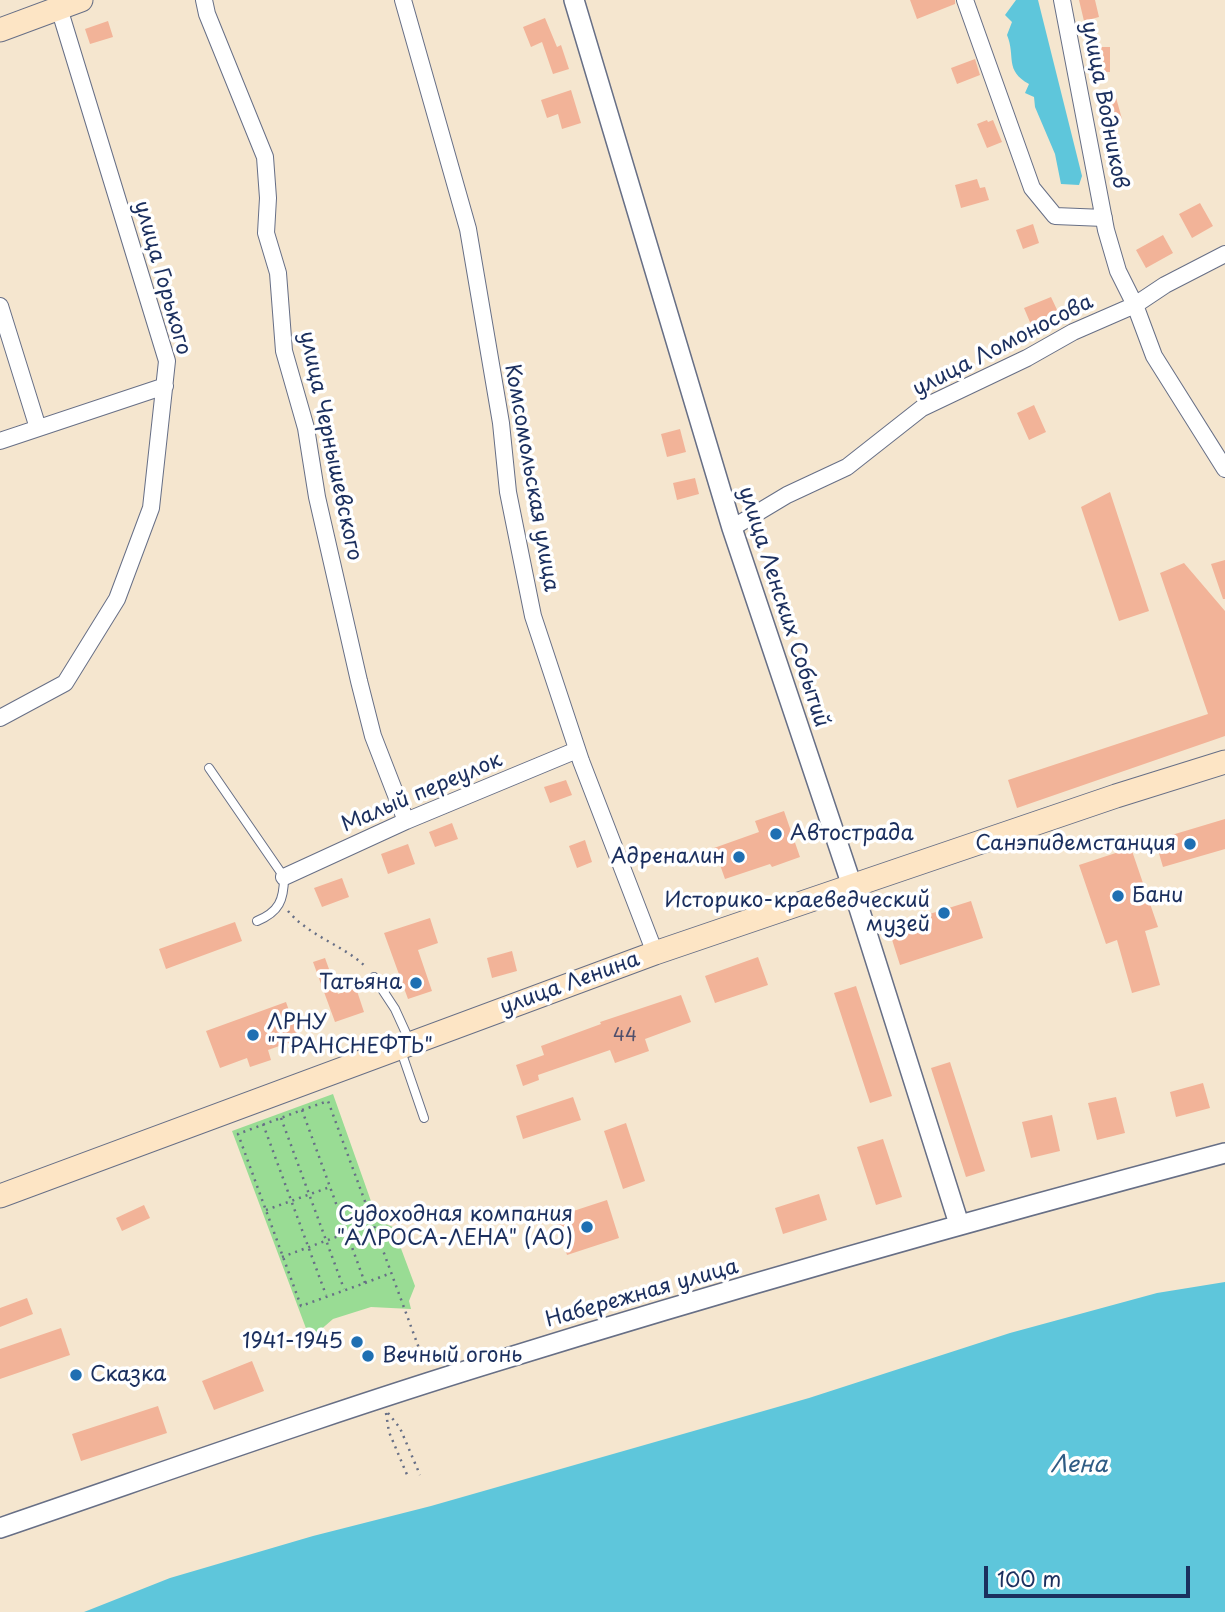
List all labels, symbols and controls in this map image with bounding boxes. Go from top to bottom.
street label: улица Водников [1075,19,1133,191]
street label: улица Горького [128,198,196,358]
street label: улица Ломоносова [909,290,1097,402]
street label: улица Чернышевского [293,329,367,563]
street label: Комсомольская улица [499,362,563,594]
street label: улица Ленских Событий [732,484,834,730]
street label: Малый переулок [338,748,506,838]
place label: Автострада [790,821,914,847]
marker: Автострада [768,826,784,842]
place label: Санэпидемстанция [975,831,1176,857]
marker: Санэпидемстанция [1182,836,1198,852]
place label: Адреналин [611,844,725,870]
marker: Адреналин [731,849,747,865]
place label: Бани [1132,883,1184,909]
place label: Историко-краеведческий музей [665,888,930,938]
marker: Бани [1110,888,1126,904]
marker: Историко-краеведческий музей [936,905,952,921]
street label: улица Ленина [497,947,643,1021]
place label: Татьяна [319,970,402,996]
marker: Татьяна [408,975,424,991]
place label: ЛРНУ "ТРАНСНЕФТЬ" [267,1010,433,1060]
house number: 44 [613,1025,637,1047]
marker: ЛРНУ "ТРАНСНЕФТЬ" [245,1027,261,1043]
place label: Судоходная компания "АЛРОСА-ЛЕНА" (АО) [336,1202,573,1252]
marker: Судоходная компания "АЛРОСА-ЛЕНА" (АО) [579,1219,595,1235]
street label: Набережная улица [543,1254,741,1334]
place label: 1941-1945 [242,1329,343,1355]
marker: 1941-1945 [349,1334,365,1350]
place label: Вечный огонь [382,1343,522,1369]
marker: Вечный огонь [360,1348,376,1364]
place label: Сказка [90,1362,166,1388]
marker: Сказка [68,1367,84,1383]
water label: Лена [1050,1452,1108,1480]
scale bar [987,1552,1194,1596]
text: 100 m [997,1562,1061,1594]

